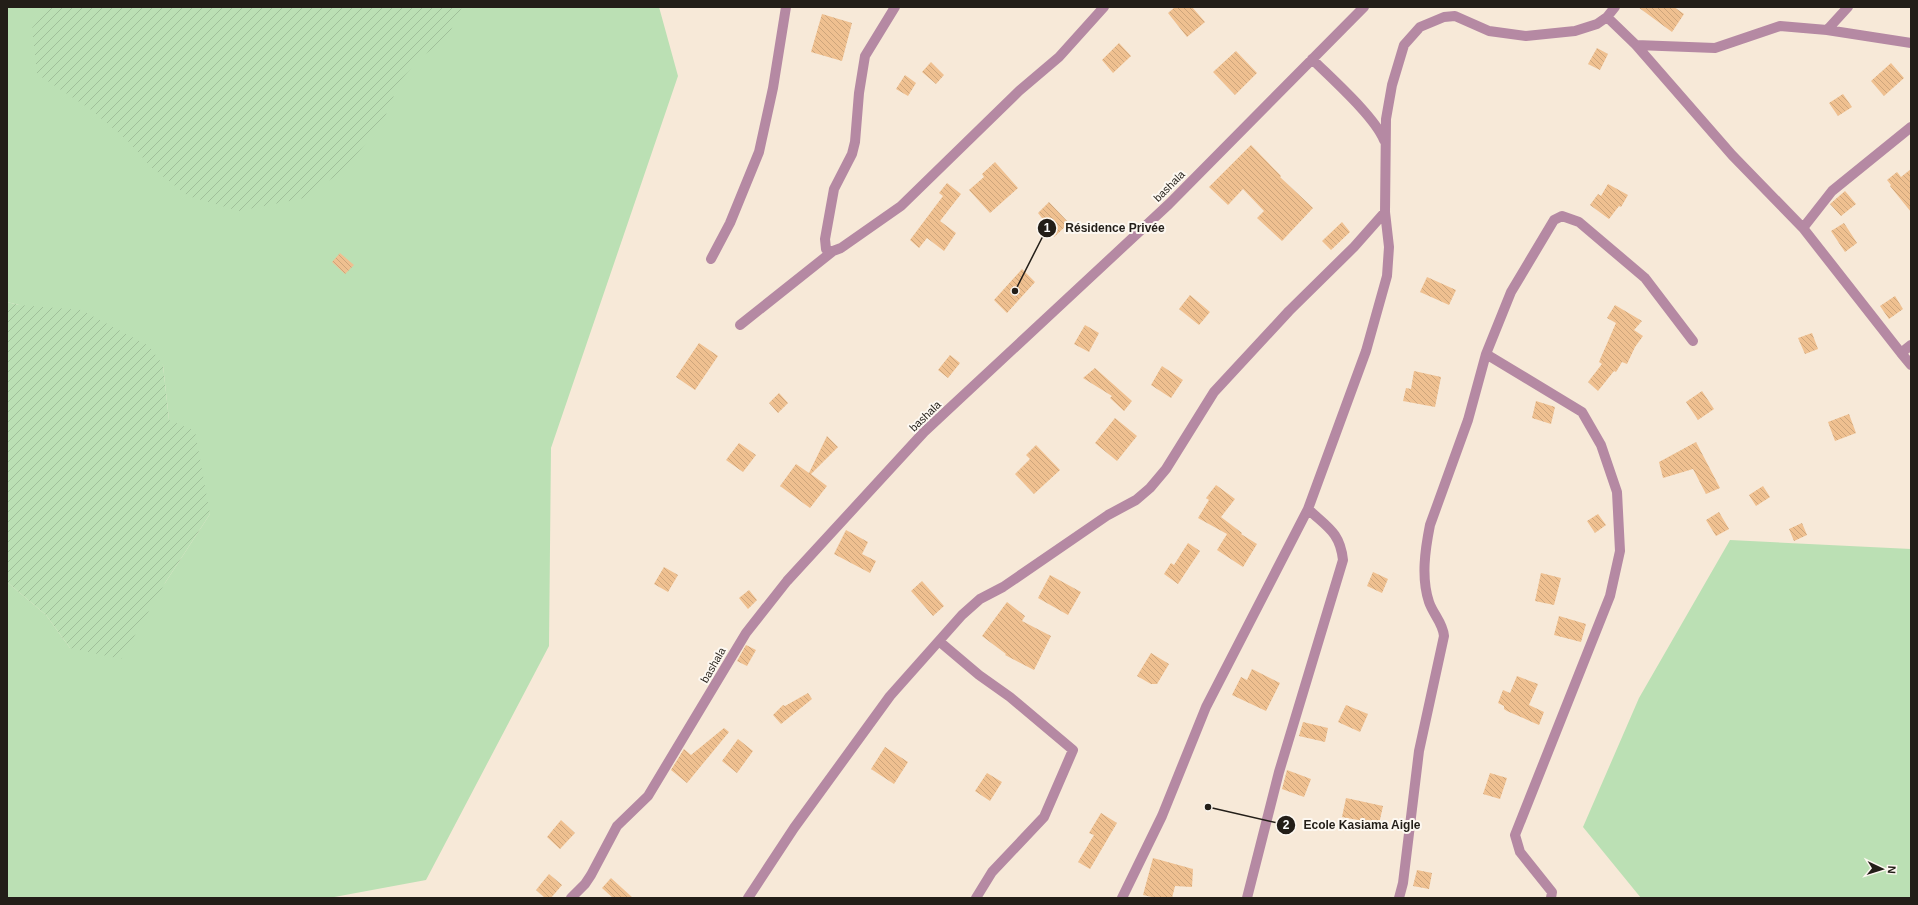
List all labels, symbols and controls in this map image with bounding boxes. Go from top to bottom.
street label: bashala [1151,168,1187,204]
callout: Résidence Privée [1037,216,1172,240]
text: 1 [1044,221,1051,235]
text: Résidence Privée [1065,221,1165,235]
street label: bashala [907,398,944,434]
street label: bashala [698,645,728,685]
callout: Ecole Kasiama Aigle [1276,813,1429,837]
text: 2 [1283,818,1290,832]
text: Ecole Kasiama Aigle [1304,818,1421,832]
north arrow [1862,849,1902,889]
text: N [1886,865,1898,874]

